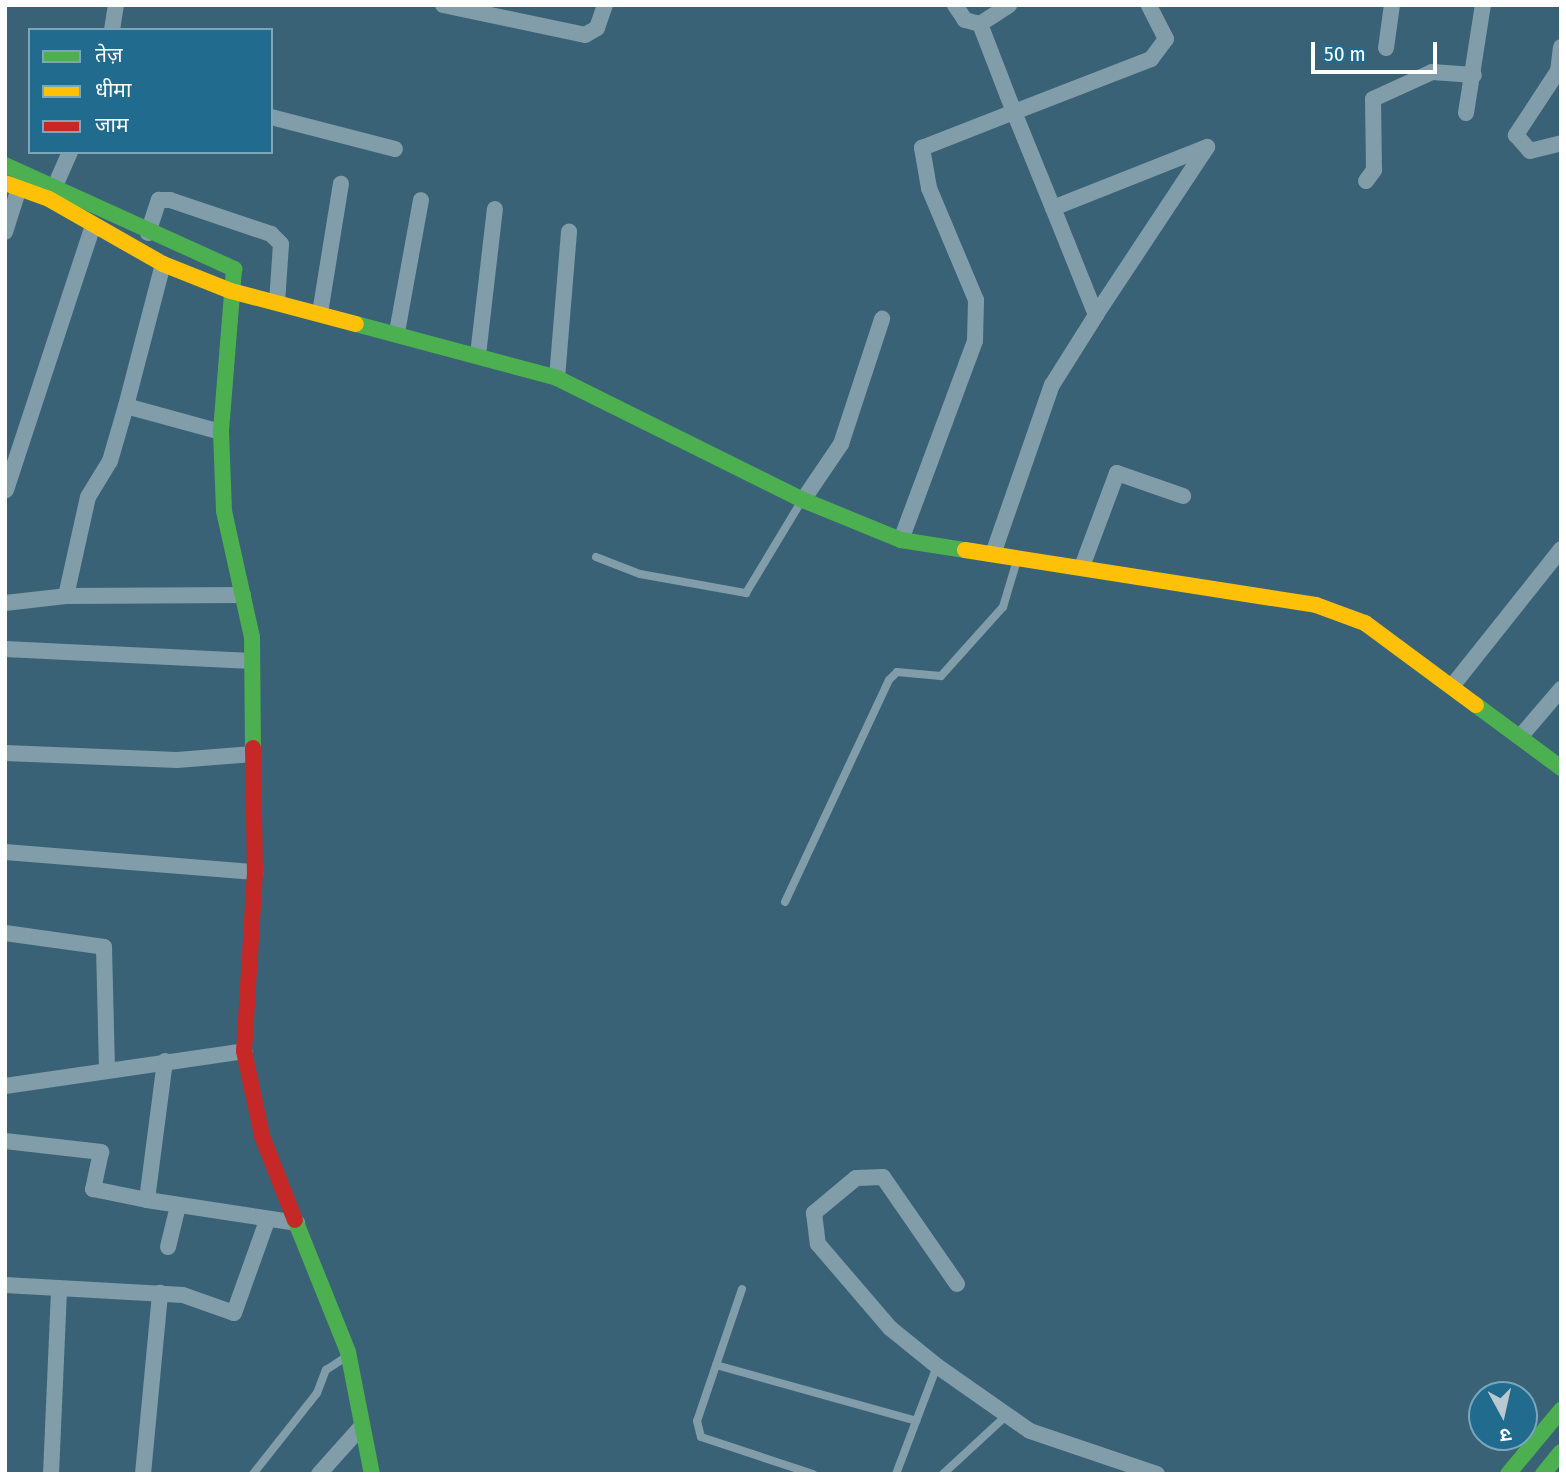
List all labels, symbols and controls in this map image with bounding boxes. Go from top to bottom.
legend [28,28,273,154]
scale bar [1314,28,1440,72]
text: 50 m [1324,41,1366,67]
text: तेज़ [95,42,123,68]
text: धीमा [95,77,131,103]
text: जाम [95,112,129,138]
north arrow [1468,1381,1538,1451]
text: उ [1499,1423,1513,1447]

